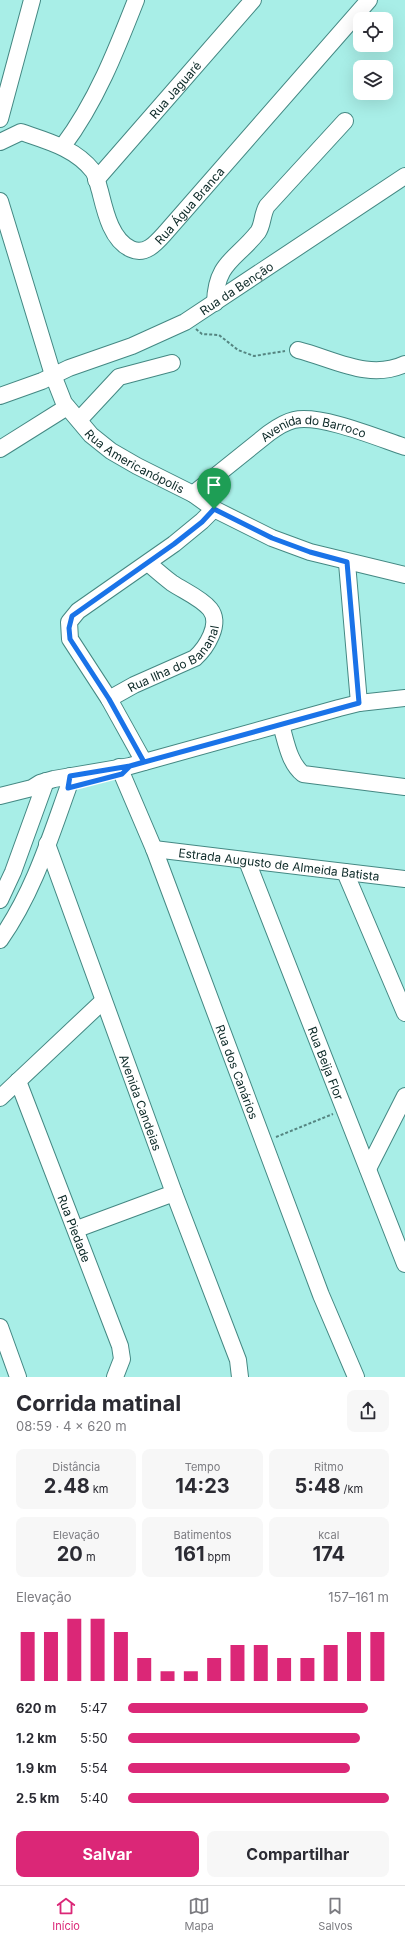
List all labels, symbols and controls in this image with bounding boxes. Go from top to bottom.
map controls [353,12,393,100]
button: locate [353,12,393,52]
street label: Rua Jaguaré [146,58,204,121]
button: layers [353,60,393,100]
street label: Rua Água Branca [151,164,227,247]
street label: Rua da Benção [197,258,276,318]
street label: Avenida do Barroco [257,411,368,445]
street label: Rua Americanópolis [82,426,187,496]
pin [197,468,231,509]
icon: arrive [203,474,225,496]
street label: Rua Ilha do Bananal [125,624,221,695]
street label: Estrada Augusto de Almeida Batista [178,845,380,883]
street label: Rua dos Canários [213,1022,262,1121]
street label: Rua Beija Flor [305,1024,348,1102]
street label: Avenida Candeias [117,1052,165,1153]
street label: Rua Piedade [55,1193,95,1264]
text: Corrida matinal [16,1390,181,1416]
button: share [347,1390,389,1432]
text: 08:59 · 4 × 620 m [16,1418,127,1434]
text: Distância [52,1460,100,1474]
text: Tempo [185,1460,220,1474]
text: Ritmo [314,1460,344,1474]
text: 2.48 [44,1474,90,1498]
text: 14:23 [175,1474,230,1498]
text: 5:48 [294,1474,340,1498]
text: km [90,1482,108,1496]
text: /km [340,1482,363,1496]
text: Elevação [53,1528,100,1542]
text: Batimentos [173,1528,232,1542]
text: kcal [318,1528,339,1542]
text: 20 [57,1542,83,1566]
text: 161 [174,1542,205,1566]
text: 174 [313,1542,345,1566]
text: m [83,1550,96,1564]
text: bpm [205,1550,231,1564]
text: Elevação [16,1589,71,1605]
text: 157–161 m [328,1589,389,1605]
text: 620 m [16,1700,56,1716]
text: 5:47 [80,1700,107,1716]
text: 1.2 km [16,1730,57,1746]
text: 5:50 [80,1730,108,1746]
text: 1.9 km [16,1760,57,1776]
text: 5:54 [80,1760,108,1776]
text: 2.5 km [16,1790,59,1806]
text: 5:40 [80,1790,108,1806]
button: Salvar [16,1831,199,1877]
button: Compartilhar [207,1831,389,1877]
tab: Início [52,1895,80,1933]
tab: Mapa [185,1895,214,1933]
tab: Salvos [318,1895,353,1933]

